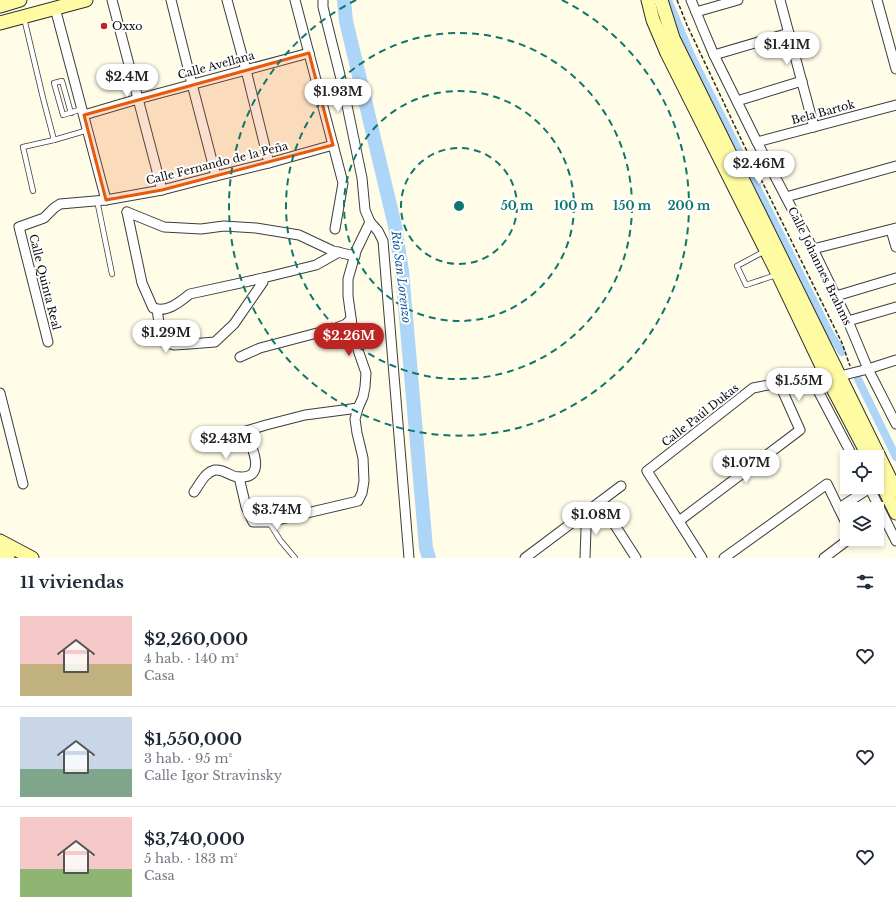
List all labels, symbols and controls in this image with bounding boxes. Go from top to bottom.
place label: Oxxo [112,19,143,33]
marker: Oxxo [99,21,109,31]
pin: $1.41M [754,32,820,66]
text: $1.41M [764,36,810,53]
street label: Calle Avellana [176,48,257,82]
pin: $2.4M [99,64,155,98]
text: $2.4M [105,68,149,85]
pin: $1.93M [305,79,371,113]
text: $1.93M [313,83,363,100]
street label: Bela Bartok [790,97,857,127]
street label: Calle Fernando de la Peña [145,138,290,187]
pin: $2.46M [726,151,792,185]
text: $2.46M [733,155,785,172]
text: 50 m [501,198,534,213]
text: 100 m [554,198,595,213]
text: 150 m [613,198,652,213]
text: 200 m [668,198,711,213]
centre of rings [452,199,466,213]
street label: Calle Johannes Brahms [785,204,855,328]
water label: Rio San Lorenzo [388,229,415,324]
street label: Calle Quinta Real [26,233,64,332]
pin: $1.29M [133,320,199,354]
pin: $2.26M [316,323,382,357]
text: $1.29M [141,324,191,341]
text: $2.26M [323,327,375,344]
pin: $1.55M [766,368,832,402]
text: $1.55M [775,372,823,389]
street label: Calle Paúl Dukas [659,381,741,449]
pin: $2.43M [193,426,259,460]
text: $2.43M [200,430,252,447]
pin: $1.07M [713,450,779,484]
map controls [840,450,884,546]
button: locate [840,450,884,494]
text: $1.07M [722,454,770,471]
pin: $3.74M [244,497,310,531]
text: $3.74M [252,501,302,518]
pin: $1.08M [563,502,629,536]
button: layers [840,502,884,546]
text: $1.08M [571,506,621,523]
icon: filters [854,571,876,593]
text: 11 viviendas [20,572,124,593]
text: $2,260,000 [144,629,248,650]
icon: home [52,632,100,680]
icon: heart [854,645,876,667]
text: 4 hab. · 140 m² [144,650,239,667]
text: Casa [144,667,175,684]
text: $1,550,000 [144,729,242,750]
icon: home [52,733,100,781]
icon: heart [854,746,876,768]
text: 3 hab. · 95 m² [144,750,232,767]
text: Calle Igor Stravinsky [144,767,282,784]
text: $3,740,000 [144,829,245,850]
icon: home [52,833,100,881]
icon: heart [854,846,876,868]
text: 5 hab. · 183 m² [144,850,237,867]
text: Casa [144,867,175,884]

